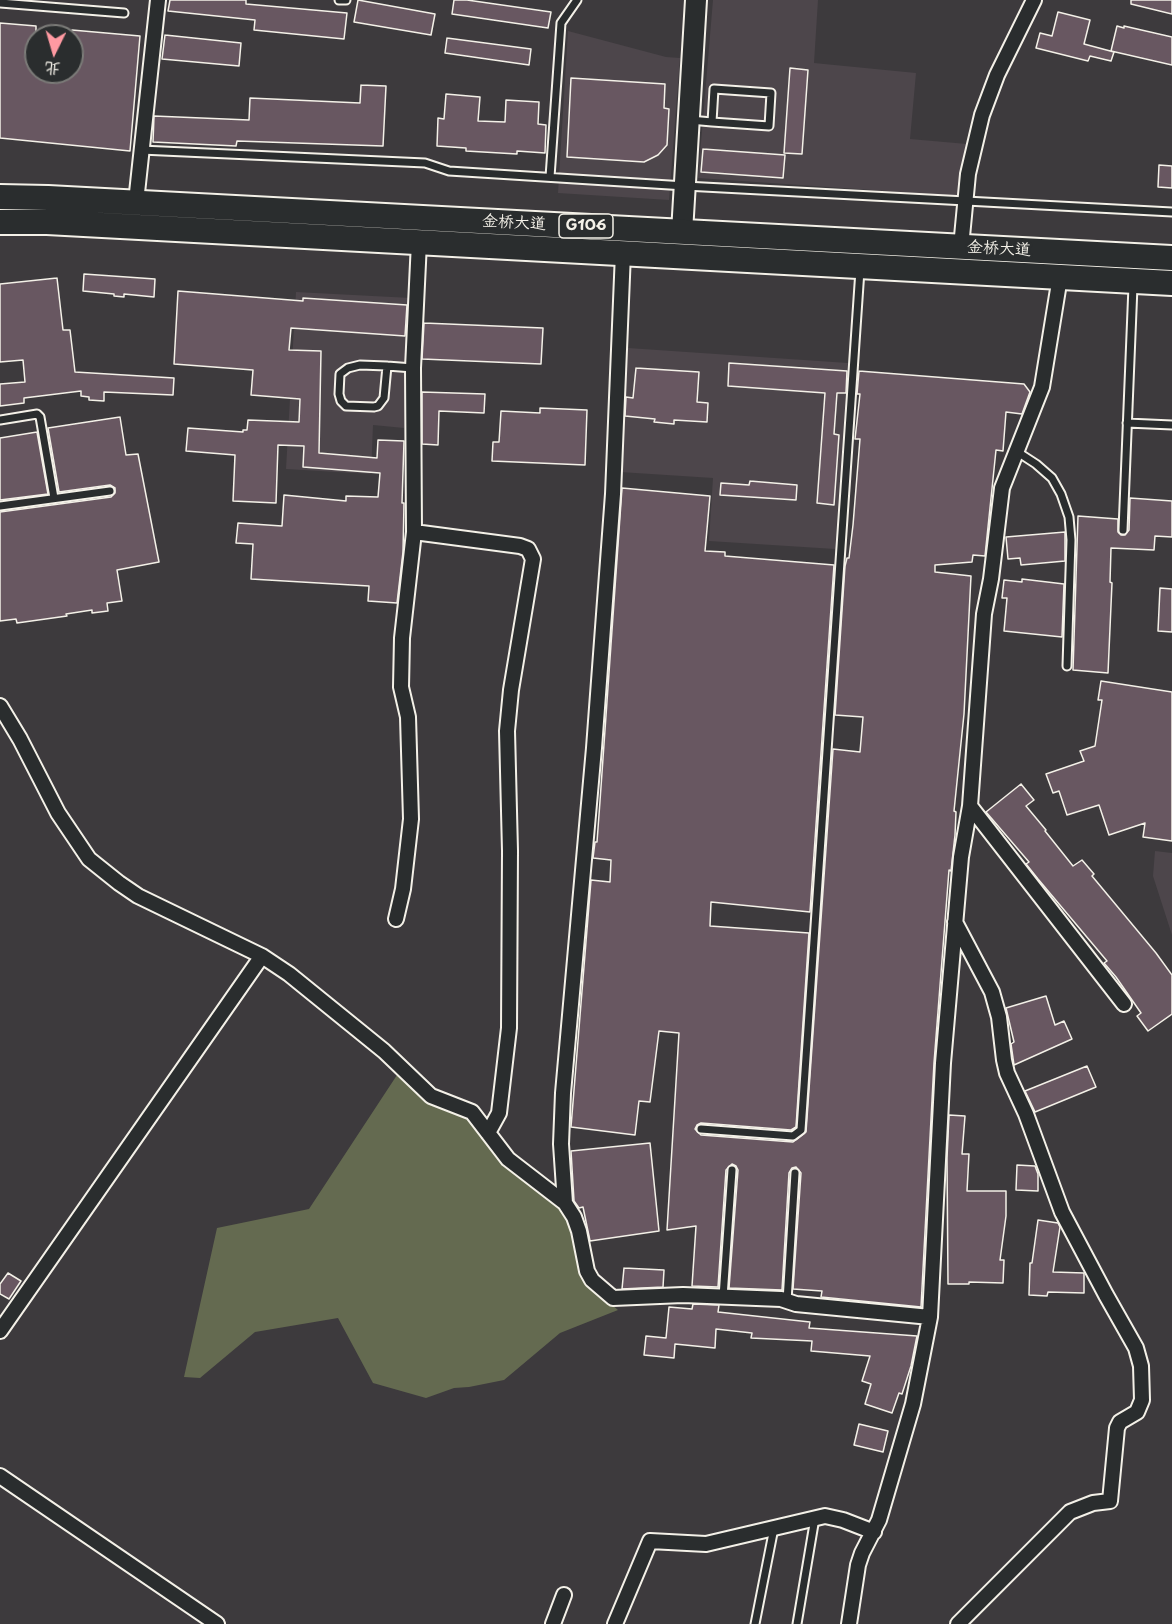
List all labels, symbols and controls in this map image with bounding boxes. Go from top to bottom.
north arrow [24,24,84,84]
text: 北 [44,57,62,83]
street label: 金桥大道 [482,212,546,234]
road number: G106 [559,214,613,238]
street label: 金桥大道 [967,238,1031,260]

